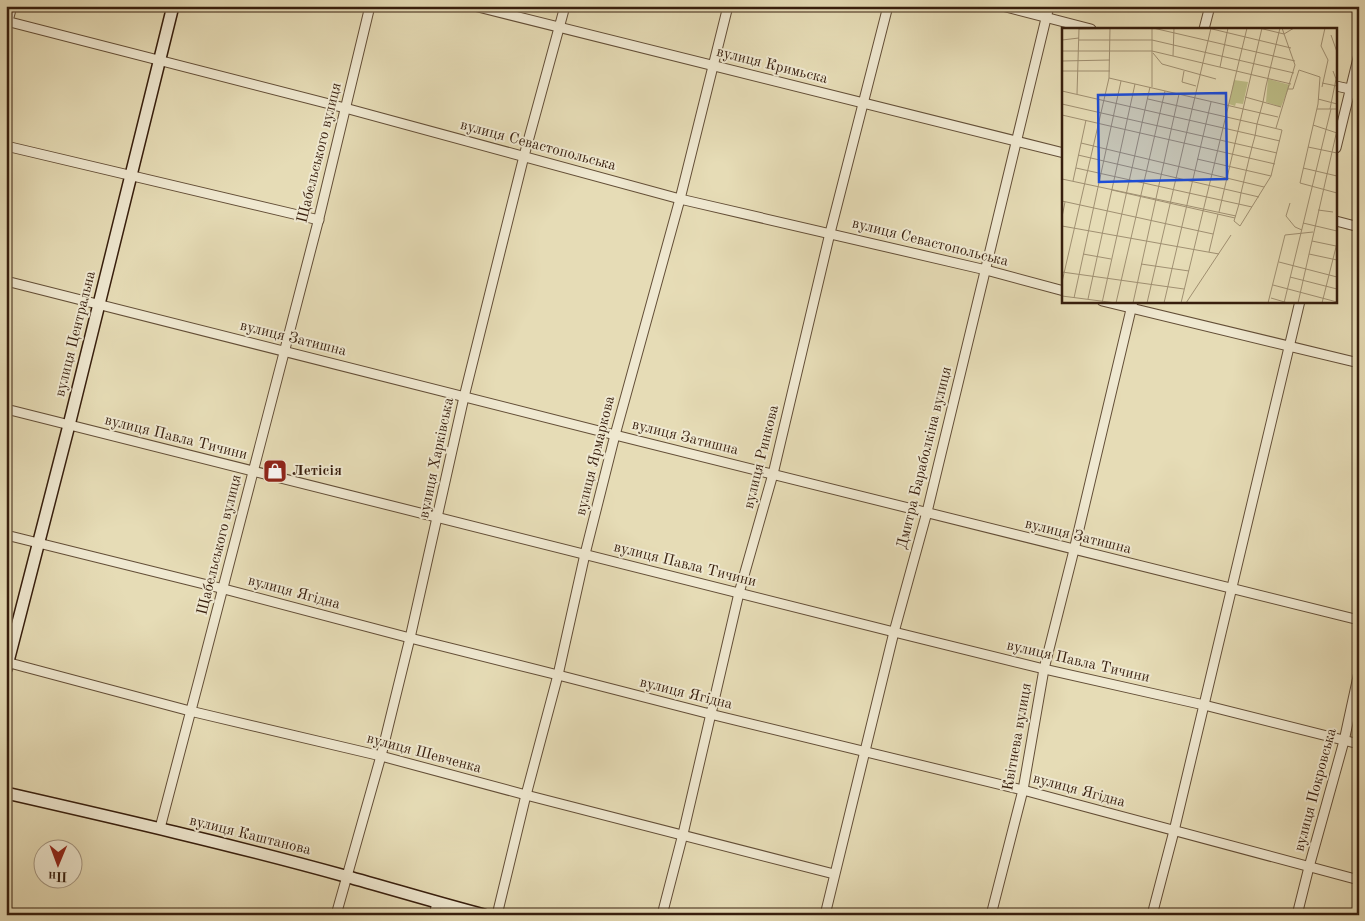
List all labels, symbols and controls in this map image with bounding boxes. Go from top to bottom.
inset map [1062,28,1338,302]
street label: вулиця Кримьска [715,45,830,87]
street label: Щабельського вулиця [295,81,345,225]
street label: вулиця Севастопольська [458,118,618,174]
street label: вулиця Севастопольська [850,216,1010,270]
street label: вулиця Центральна [53,269,99,398]
street label: вулиця Затишна [238,319,348,360]
street label: Дмитра Бараболкіна вулиця [895,365,955,551]
street label: вулиця Ярмаркова [574,394,618,517]
street label: вулиця Харківська [417,396,457,520]
street label: вулиця Ринкова [742,403,782,510]
street label: вулиця Павла Тичини [103,413,249,463]
street label: вулиця Затишна [630,418,740,459]
shop icon: Летісія [262,458,288,484]
place label: Летісія [292,464,342,479]
street label: Щабельського вулиця [195,473,245,617]
street label: вулиця Затишна [1023,517,1133,558]
street label: вулиця Павла Тичини [612,540,758,590]
street label: вулиця Ягідна [246,573,342,613]
street label: вулиця Павла Тичини [1005,638,1151,686]
street label: вулиця Ягідна [638,675,734,713]
street label: Квітнева вулиця [1001,682,1035,792]
street label: вулиця Покровська [1292,726,1340,853]
street label: вулиця Шевченка [365,731,484,777]
street label: вулиця Ягідна [1031,771,1127,811]
street label: вулиця Каштанова [188,814,313,859]
north arrow [32,838,82,888]
text: Пн [48,869,68,883]

